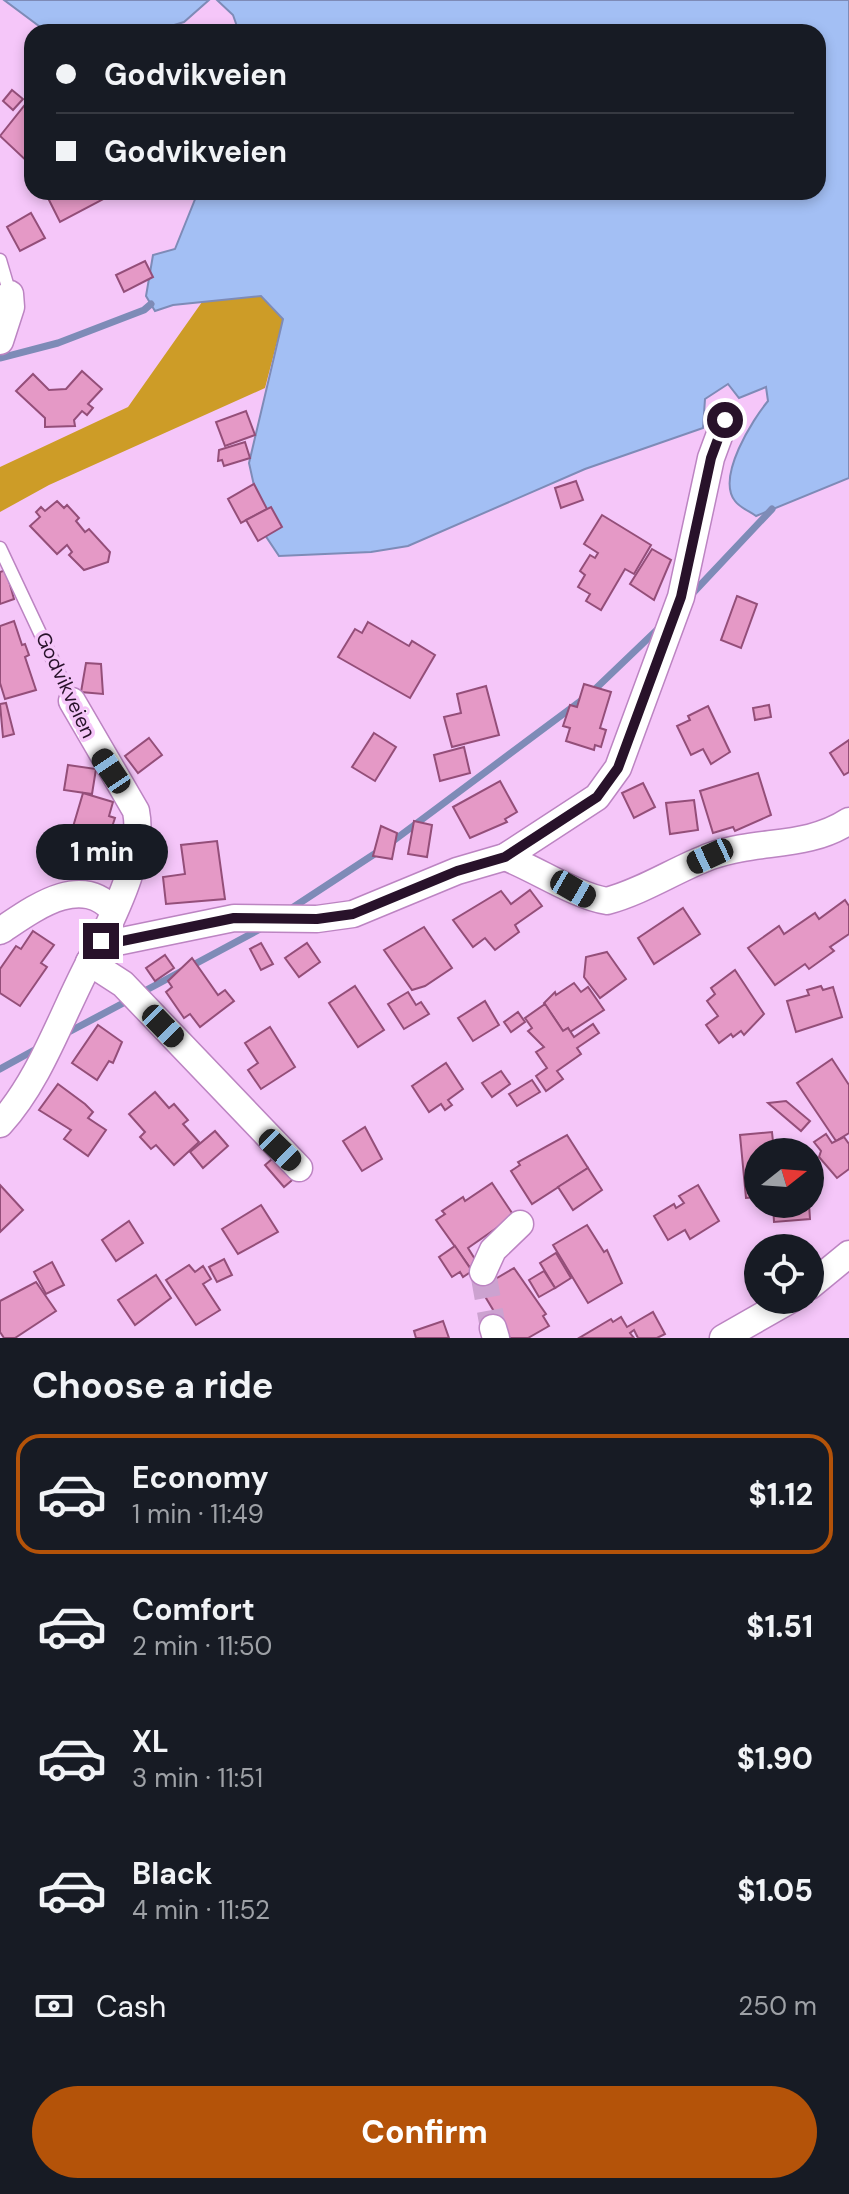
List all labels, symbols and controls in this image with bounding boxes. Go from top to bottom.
text: Godvikveien [104,55,287,94]
text: Godvikveien [104,132,287,171]
route start [707,402,743,438]
street label: Godvikveien [30,628,102,742]
car [88,744,134,798]
callout: 1 min [35,825,167,881]
text: 1 min [70,835,134,869]
car [683,835,737,877]
car [546,867,600,911]
route end [83,923,119,959]
car [138,1000,188,1052]
car [254,1125,306,1175]
north arrow [744,1138,824,1218]
map controls [744,1138,824,1314]
button: locate [744,1234,824,1314]
text: Choose a ride [32,1362,273,1409]
icon: car [36,1458,108,1530]
text: Economy [132,1458,269,1497]
text: $1.12 [749,1475,813,1514]
text: 1 min · 11:49 [132,1497,264,1531]
icon: car [36,1590,108,1662]
text: Comfort [132,1590,255,1629]
text: $1.51 [746,1607,813,1646]
text: 2 min · 11:50 [132,1629,272,1663]
icon: car [36,1722,108,1794]
text: XL [132,1722,169,1761]
text: $1.90 [737,1739,813,1778]
text: 3 min · 11:51 [132,1761,263,1795]
icon: car [36,1854,108,1926]
text: Black [132,1854,212,1893]
text: $1.05 [737,1871,813,1910]
text: 4 min · 11:52 [132,1893,270,1927]
icon: cash [32,1984,76,2028]
text: Cash [96,1987,166,2026]
text: 250 m [738,1989,817,2023]
button: Confirm [32,2086,817,2178]

